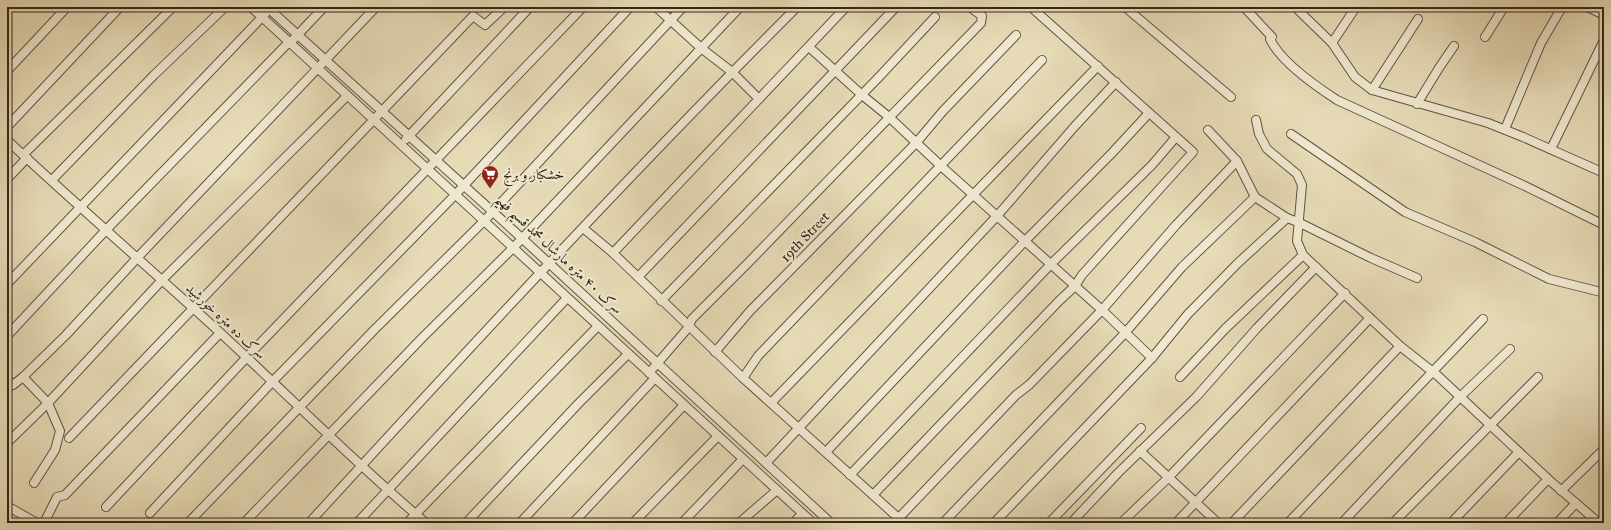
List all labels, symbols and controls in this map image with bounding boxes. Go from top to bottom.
supermarket icon: خشکبار و برنج [480,164,500,189]
place label: خشکبار و برنج [503,166,565,187]
street label: سرک ۴۰ متره مارشال محمد قسیم فهیم [488,190,626,321]
street label: 19th Street [777,208,833,266]
street label: سرک ده متره خورشید [182,279,270,363]

